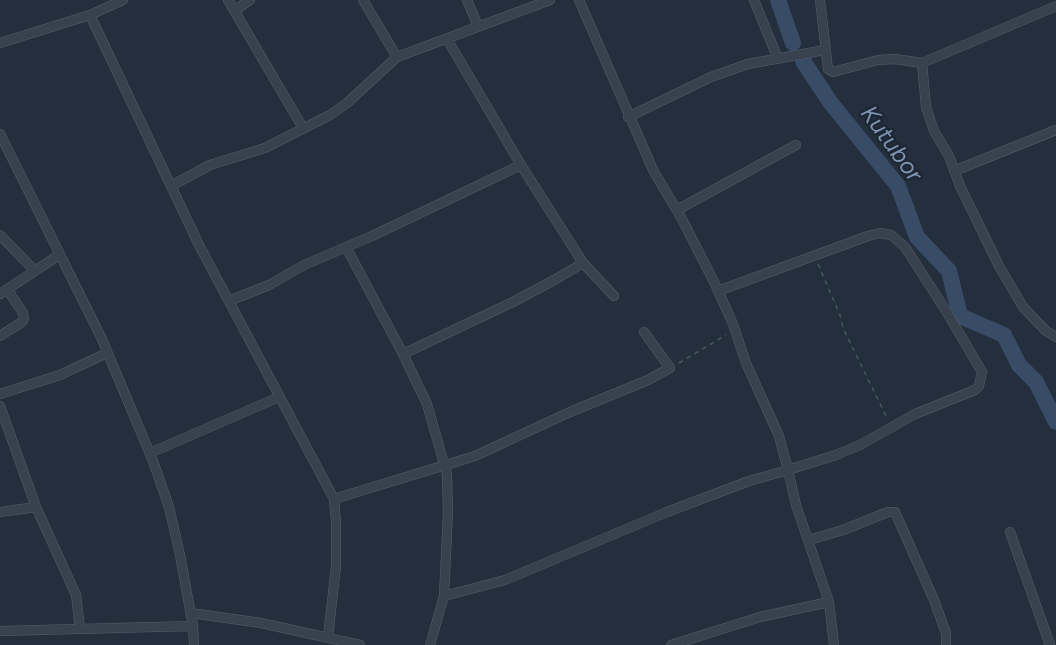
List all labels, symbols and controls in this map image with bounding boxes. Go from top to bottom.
water label: Kutubor [854,100,928,188]

